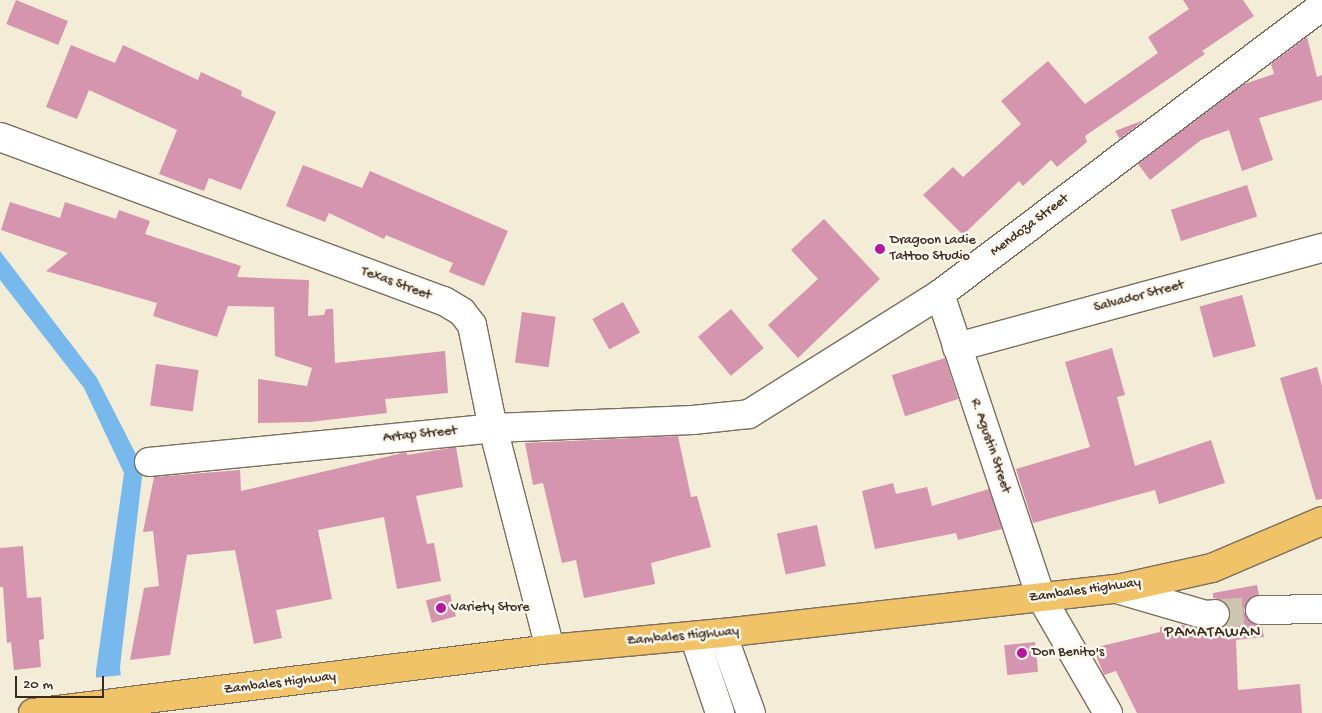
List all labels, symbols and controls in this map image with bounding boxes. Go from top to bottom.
street label: Mendoza Street [988,191,1072,261]
place label: Dragoon Ladie Tattoo Studio [890,233,976,266]
marker: Dragoon Ladie Tattoo Studio [874,243,886,255]
street label: Texas Street [359,264,433,304]
street label: Salvador Street [1092,277,1186,317]
street label: R. Agustin Street [966,396,1014,496]
street label: Artap Street [382,423,458,447]
street label: Zambales Highway [1028,575,1142,607]
place label: Variety Store [451,600,529,616]
marker: Variety Store [435,602,447,614]
street label: Zambales Highway [626,624,740,650]
district label: PAMATAWAN [1163,624,1263,644]
place label: Don Benito's [1032,645,1104,661]
marker: Don Benito's [1016,647,1028,659]
scale bar [18,666,106,698]
street label: Zambales Highway [223,669,337,699]
text: 20 m [23,676,53,694]

